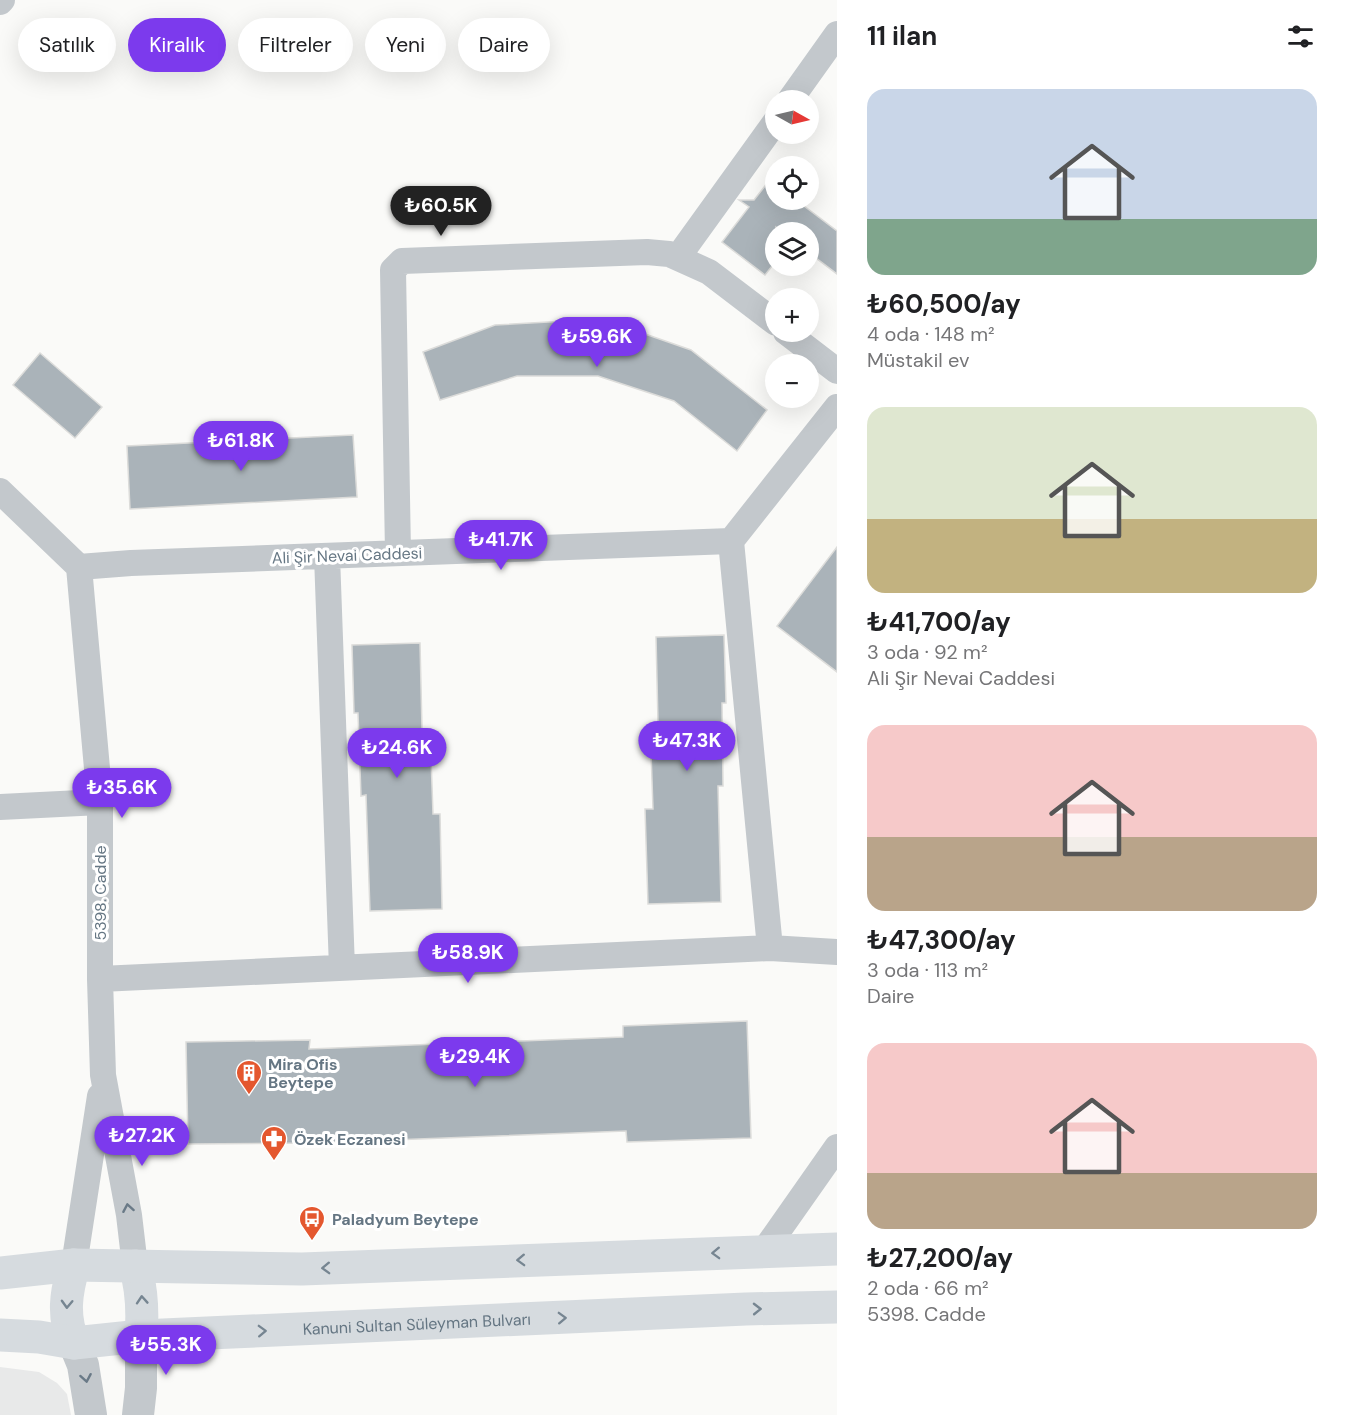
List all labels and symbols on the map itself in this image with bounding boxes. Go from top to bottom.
north arrow [765,90,819,144]
pin: ₺60.5K [392,186,490,237]
pin: ₺59.6K [548,317,646,368]
pin: ₺61.8K [192,421,290,472]
pin: ₺41.7K [452,520,550,571]
street label: Ali Şir Nevai Caddesi [272,542,423,569]
pin: ₺47.3K [638,721,736,772]
pin: ₺24.6K [348,728,446,779]
pin: ₺35.6K [73,768,171,819]
street label: 5398. Cadde [90,845,111,941]
pin: ₺58.9K [419,933,517,984]
pin: ₺29.4K [426,1037,524,1088]
place label: Mira Ofis Beytepe [268,1054,337,1093]
building icon: Mira Ofis Beytepe [234,1058,264,1096]
pin: ₺27.2K [93,1116,191,1167]
pharmacy icon: Özek Eczanesi [259,1124,289,1162]
place label: Özek Eczanesi [294,1129,406,1150]
one-way arrow [122,1203,135,1213]
bus stop icon: Paladyum Beytepe [297,1204,327,1242]
place label: Paladyum Beytepe [332,1209,479,1230]
one-way arrow [711,1246,720,1259]
one-way arrow [516,1254,525,1267]
one-way arrow [321,1262,330,1274]
one-way arrow [135,1296,148,1305]
one-way arrow [60,1300,73,1309]
one-way arrow [752,1303,761,1315]
street label: Kanuni Sultan Süleyman Bulvarı [302,1309,531,1340]
one-way arrow [557,1311,566,1324]
one-way arrow [258,1324,267,1337]
pin: ₺55.3K [117,1325,215,1376]
one-way arrow [79,1374,91,1383]

